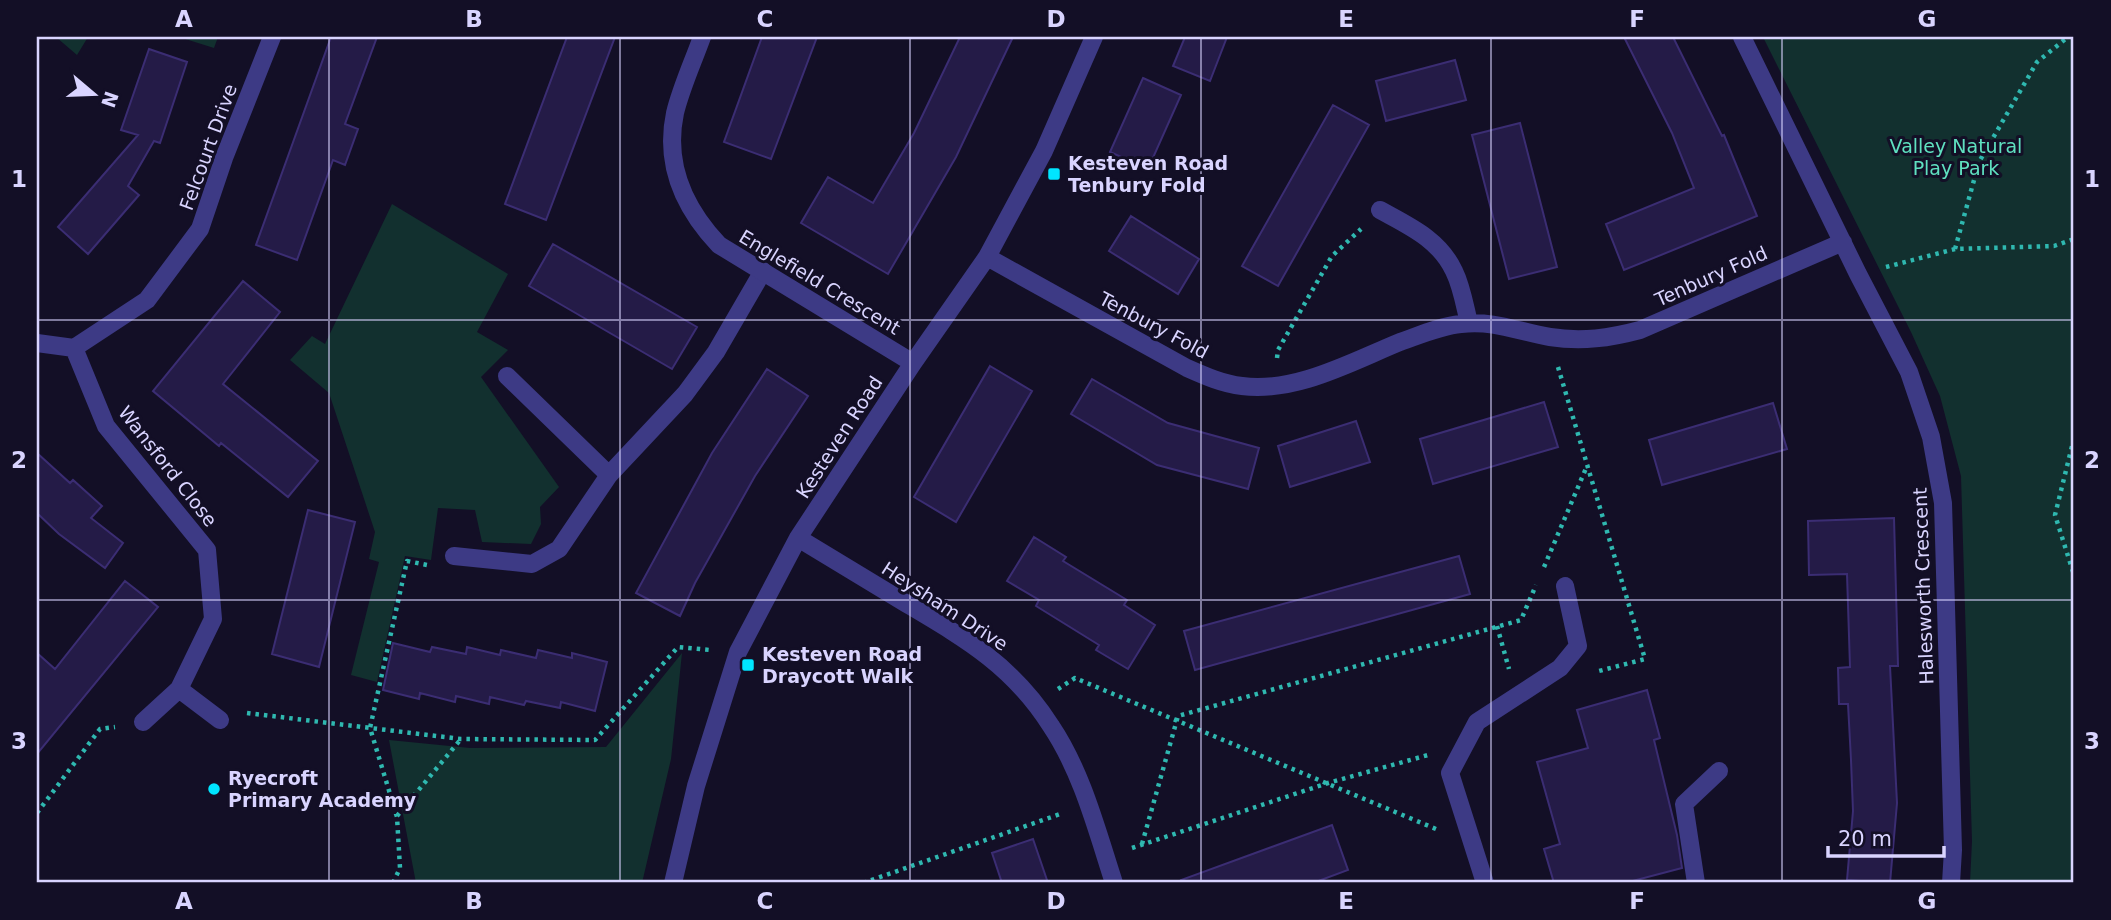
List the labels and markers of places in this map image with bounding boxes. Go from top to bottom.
place label: Kesteven Road Tenbury Fold [1068,152,1228,196]
marker: Kesteven Road Tenbury Fold [1046,166,1062,182]
place label: Kesteven Road Draycott Walk [762,643,922,687]
marker: Kesteven Road Draycott Walk [740,657,756,673]
place label: Ryecroft Primary Academy [228,767,417,811]
marker: Ryecroft Primary Academy [206,781,222,797]

